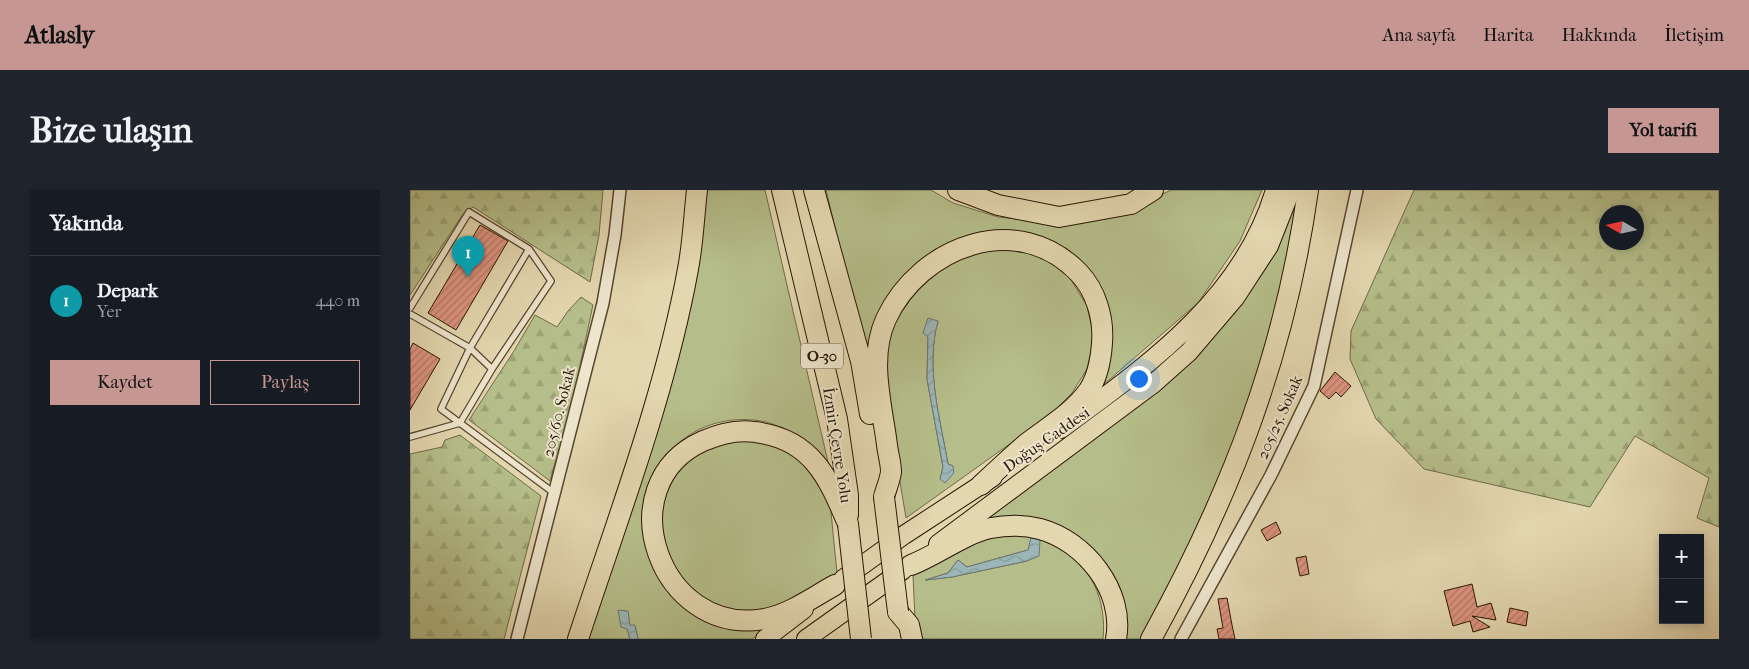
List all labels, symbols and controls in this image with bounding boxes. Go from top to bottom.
text: Atlasly [25,21,94,49]
text: Ana sayfa [1382,25,1455,46]
text: Harita [1483,25,1534,46]
text: Hakkında [1562,25,1637,46]
text: İletişim [1665,25,1724,46]
button: Yol tarifi [1608,108,1719,153]
text: Bize ulaşın [30,110,193,151]
north arrow [1599,205,1644,250]
text: Yakında [50,211,123,235]
pin: 1 [452,236,484,277]
text: Depark [97,280,158,302]
text: 1 [63,291,69,310]
text: 440 m [315,291,360,310]
text: Yer [97,302,121,321]
road number: O-30 [801,344,843,368]
button: Kaydet [50,360,200,405]
button: Paylaş [210,360,360,405]
street label: 205/60. Sokak [538,364,579,459]
your location [1126,366,1152,392]
street label: 205/25. Sokak [1253,372,1307,462]
street label: İzmir Çevre Yolu [818,386,856,504]
street label: Doğuş Caddesi [999,402,1094,477]
map controls [1659,534,1704,624]
button: + [1659,534,1704,579]
button: − [1659,579,1704,624]

